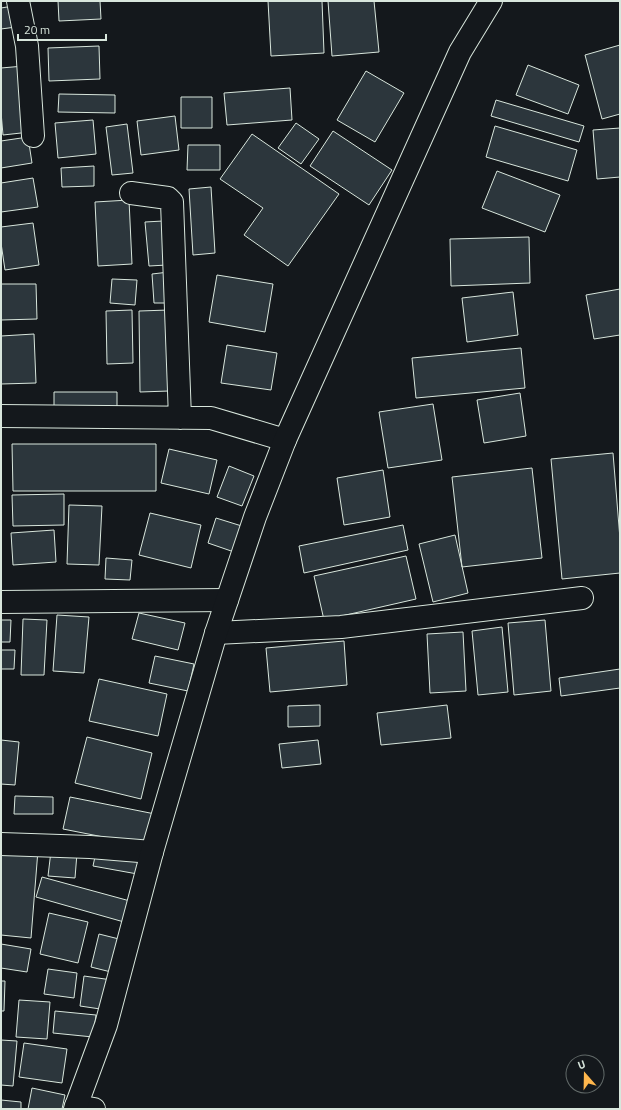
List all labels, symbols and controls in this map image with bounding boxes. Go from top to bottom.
scale bar [18,16,106,42]
text: 20 m [24,20,50,39]
north arrow [565,1054,605,1094]
text: U [575,1056,588,1073]

